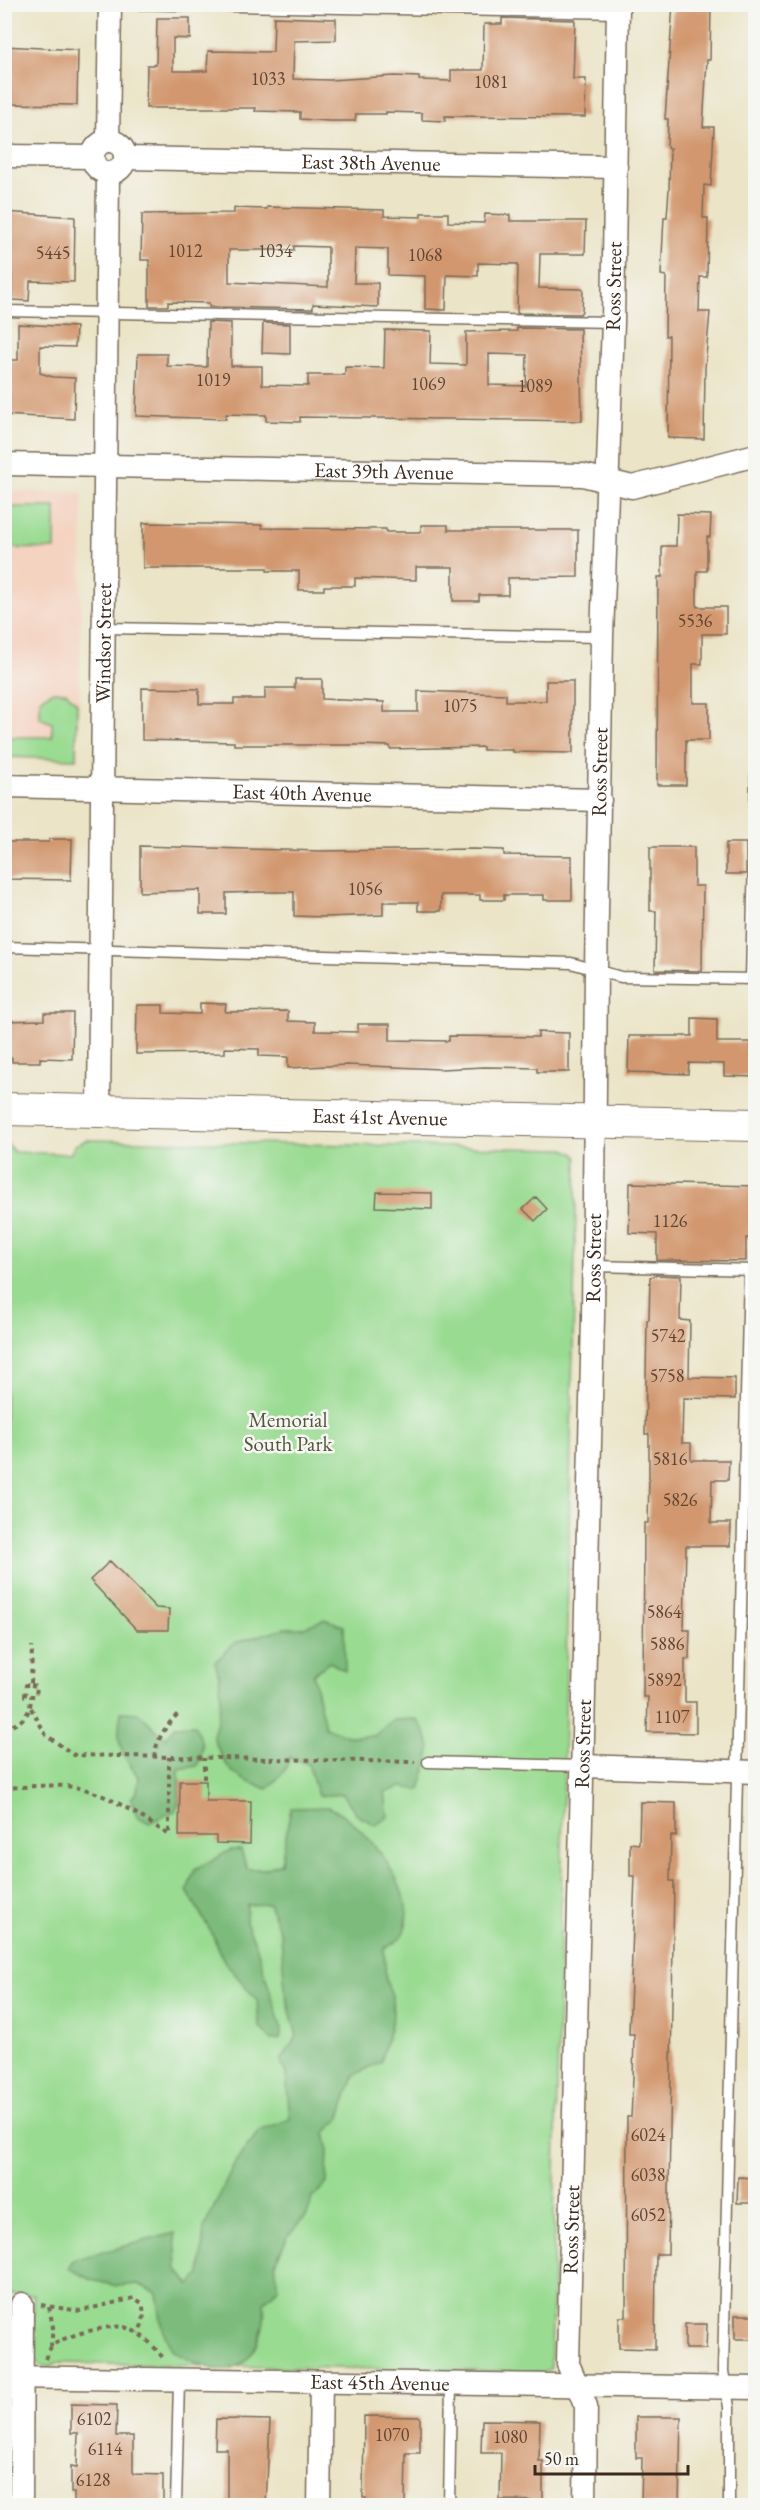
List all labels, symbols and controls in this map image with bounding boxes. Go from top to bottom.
house number: 1033 [251,67,285,90]
house number: 1081 [474,70,508,93]
street label: East 38th Avenue [301,147,441,177]
house number: 1012 [168,239,203,262]
house number: 1034 [258,239,293,262]
house number: 5445 [36,241,70,264]
street label: Ross Street [599,241,627,331]
house number: 1068 [408,243,442,266]
house number: 1019 [196,368,231,391]
house number: 1069 [411,372,446,395]
house number: 1089 [518,374,553,397]
street label: East 39th Avenue [314,456,454,486]
street label: Windsor Street [89,582,117,703]
house number: 5536 [678,609,713,632]
house number: 1075 [443,694,477,717]
street label: Ross Street [585,727,613,817]
street label: East 40th Avenue [232,777,372,808]
house number: 1056 [348,877,383,900]
street label: East 41st Avenue [312,1102,448,1131]
house number: 1126 [653,1209,688,1232]
street label: Ross Street [579,1213,607,1303]
house number: 5742 [651,1324,686,1347]
house number: 5758 [650,1364,684,1387]
park label: Memorial South Park [244,1406,333,1457]
house number: 5816 [653,1447,688,1470]
house number: 5826 [663,1488,698,1511]
house number: 5864 [647,1600,682,1623]
house number: 5886 [650,1632,685,1655]
house number: 5892 [647,1668,682,1691]
street label: Ross Street [568,1698,597,1789]
house number: 1107 [655,1705,690,1728]
house number: 6024 [631,2123,666,2146]
house number: 6038 [631,2163,665,2186]
street label: Ross Street [556,2184,585,2275]
house number: 6052 [631,2203,666,2226]
street label: East 45th Avenue [310,2367,450,2397]
house number: 6102 [77,2407,112,2430]
house number: 1070 [375,2423,410,2446]
house number: 1080 [493,2425,528,2448]
house number: 6114 [88,2437,123,2460]
scale bar [535,2438,688,2476]
text: 50 m [544,2447,579,2470]
house number: 6128 [76,2468,110,2491]

